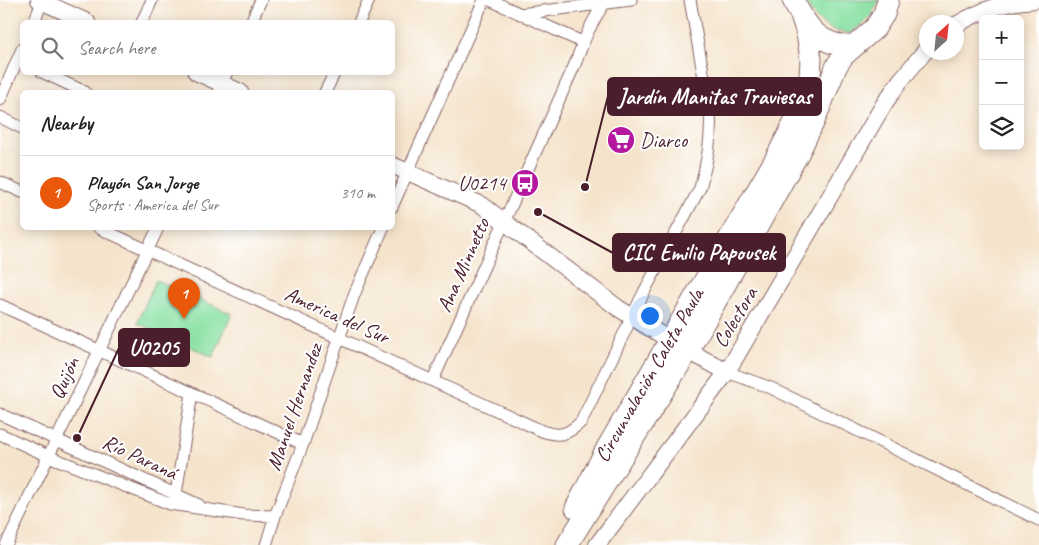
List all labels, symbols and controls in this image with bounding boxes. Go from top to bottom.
north arrow [919,15,964,60]
map controls [979,15,1024,150]
button: + [979,15,1024,60]
search box [20,20,395,75]
icon: search [38,34,66,62]
text: Search here [78,36,155,60]
button: − [979,60,1024,105]
callout: Jardín Manitas Traviesas [608,78,821,115]
text: Jardín Manitas Traviesas [616,83,814,111]
button: layers [979,105,1024,150]
text: Nearby [40,110,93,136]
supermarket icon: Diarco [606,125,636,155]
place label: Diarco [640,127,689,153]
bus stop icon: U0214 [510,168,540,198]
place label: U0214 [458,170,509,196]
text: Playón San Jorge [87,171,198,195]
text: 1 [52,183,60,203]
text: 310 m [341,183,375,203]
text: Sports · America del Sur [87,195,219,215]
street label: Ana Minnetto [431,213,496,316]
callout: CIC Emilio Papousek [613,234,785,271]
text: CIC Emilio Papousek [623,239,777,267]
pin: 1 [168,278,200,319]
street label: America del Sur [281,280,394,350]
street label: Colectora [707,280,764,352]
street label: Circunvalación Caleta Paula [589,282,710,466]
your location [637,303,663,329]
callout: U0205 [119,329,189,366]
text: U0205 [129,334,181,362]
street label: Manuel Hernandez [260,338,329,474]
street label: Quijón [43,352,85,403]
street label: Río Paraná [98,428,183,486]

